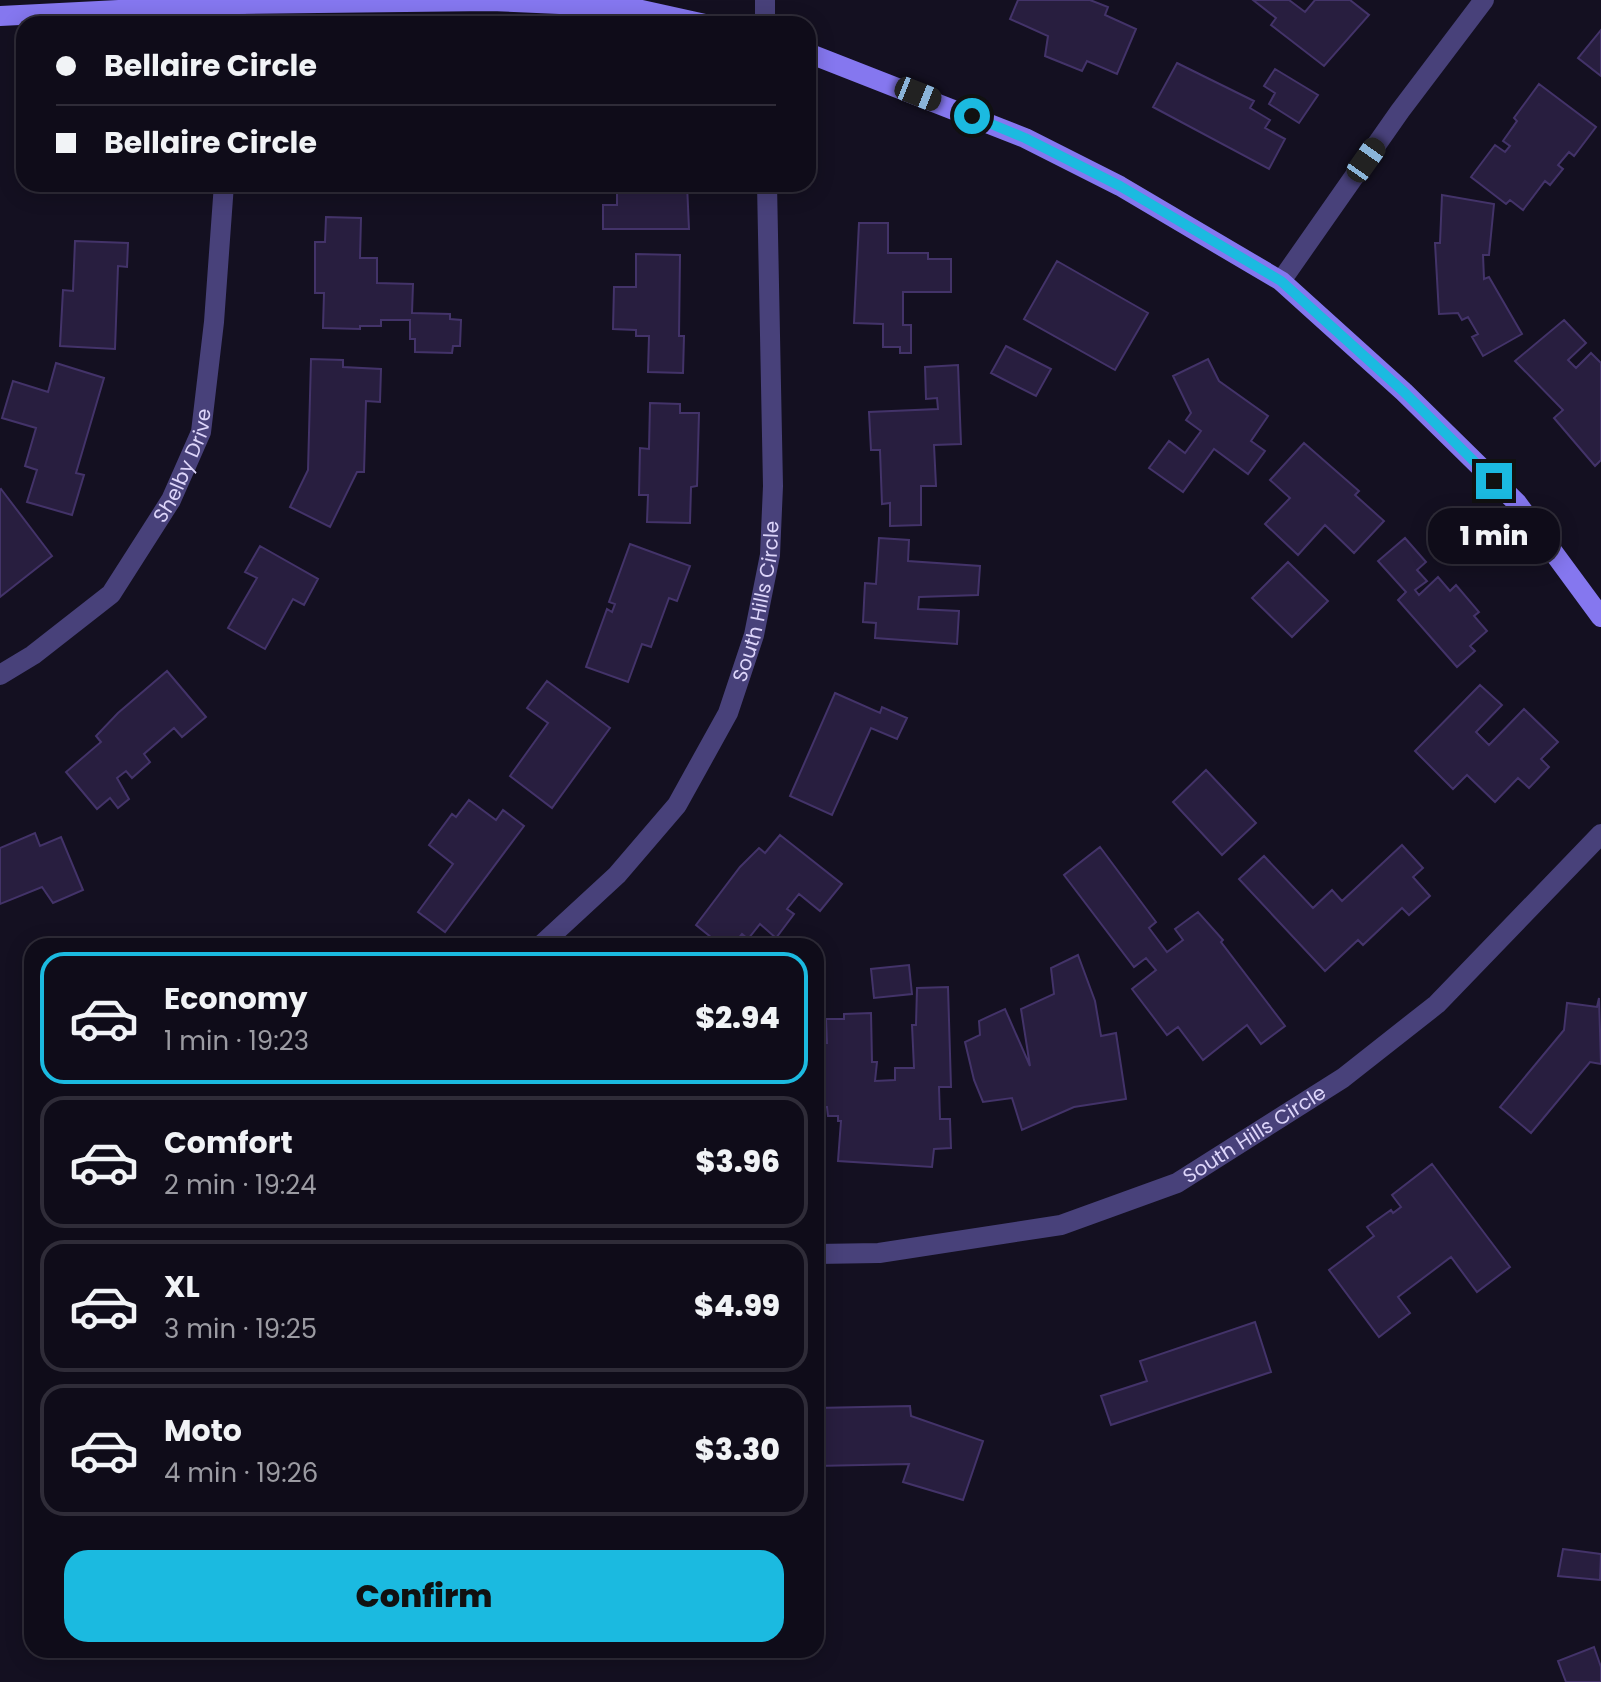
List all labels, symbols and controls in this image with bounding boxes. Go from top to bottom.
text: Bellaire Circle [104,44,317,87]
car [891,74,945,114]
route start [954,98,990,134]
text: Bellaire Circle [104,121,317,164]
car [1342,133,1390,187]
street label: Shelby Drive [146,407,218,528]
route end [1476,463,1512,499]
callout: 1 min [1428,509,1560,565]
text: 1 min [1460,518,1528,554]
street label: South Hills Circle [725,520,785,686]
text: Economy [164,977,308,1020]
icon: car [68,982,140,1054]
text: $2.94 [695,996,780,1039]
text: 1 min · 19:23 [164,1023,309,1059]
street label: South Hills Circle [1177,1078,1331,1190]
text: Comfort [164,1121,293,1164]
icon: car [68,1126,140,1198]
text: $3.96 [696,1140,780,1183]
text: 2 min · 19:24 [164,1167,317,1203]
text: XL [164,1265,200,1308]
icon: car [68,1270,140,1342]
text: $4.99 [694,1284,780,1327]
text: 3 min · 19:25 [164,1311,317,1347]
text: Moto [164,1409,242,1452]
icon: car [68,1414,140,1486]
text: $3.30 [695,1428,780,1471]
text: 4 min · 19:26 [164,1455,318,1491]
button: Confirm [64,1550,784,1642]

